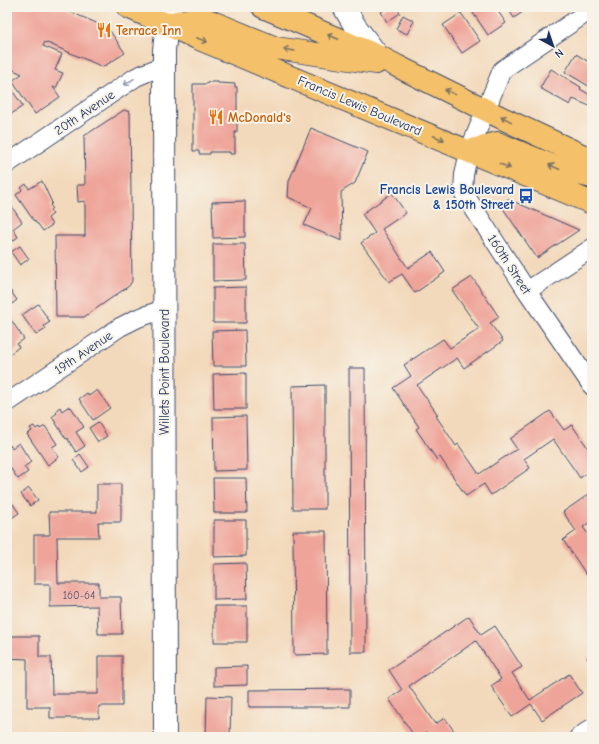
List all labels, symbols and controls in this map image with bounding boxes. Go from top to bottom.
restaurant icon: Terrace Inn [95,21,113,39]
place label: Terrace Inn [116,23,181,38]
north arrow [533,26,573,66]
one-way arrow [327,32,339,40]
one-way arrow [196,37,208,44]
one-way arrow [283,46,296,54]
text: N [552,46,566,61]
street label: Francis Lewis Boulevard [296,73,424,138]
one-way arrow [123,78,135,86]
street label: 20th Avenue [51,87,118,138]
one-way arrow [445,88,457,95]
restaurant icon: McDonald's [207,108,225,126]
place label: McDonald's [228,110,292,125]
one-way arrow [500,115,512,122]
one-way arrow [432,135,444,142]
one-way arrow [498,163,510,170]
one-way arrow [549,163,561,171]
place label: Francis Lewis Boulevard & 150th Street [380,182,515,212]
bus stop icon: Francis Lewis Boulevard & 150th Street [517,187,535,205]
street label: 160th Street [485,232,535,298]
street label: Willets Point Boulevard [157,309,172,435]
street label: 19th Avenue [51,327,116,377]
house number: 160-64 [63,589,95,602]

